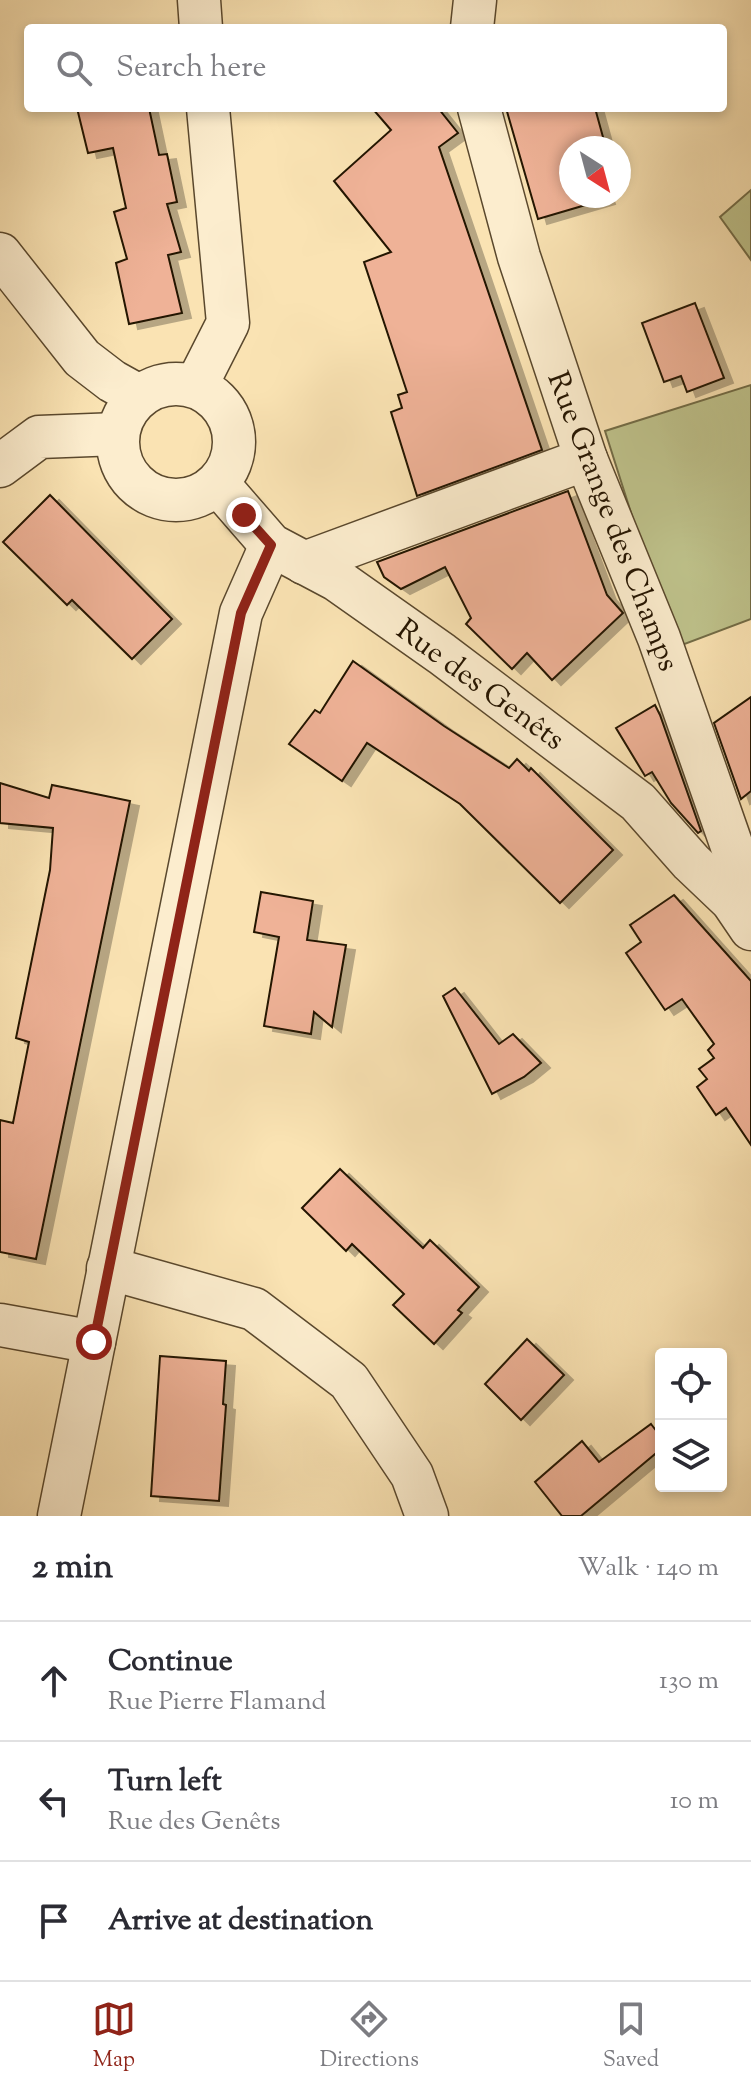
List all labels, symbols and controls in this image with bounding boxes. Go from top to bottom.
search box [24,24,727,112]
icon: search [52,46,96,90]
text: Search here [116,47,266,90]
north arrow [559,136,631,208]
street label: Rue Grange des Champs [535,366,689,678]
route end [226,497,262,533]
street label: Rue des Genêts [386,610,573,762]
route start [76,1324,112,1360]
map controls [655,1348,727,1492]
button: locate [655,1348,727,1420]
button: layers [655,1420,727,1492]
text: 2 min [32,1544,113,1593]
text: Walk · 140 m [578,1550,719,1587]
text: Continue [108,1641,233,1684]
icon: ahead [32,1659,76,1703]
text: 130 m [659,1663,719,1700]
text: Rue Pierre Flamand [108,1684,326,1721]
text: Turn left [108,1761,222,1804]
icon: left [32,1779,76,1823]
text: 10 m [670,1783,719,1820]
text: Rue des Genêts [108,1804,280,1841]
icon: arrive [32,1899,76,1943]
text: Arrive at destination [108,1900,373,1943]
tab: Map [92,1997,136,2077]
tab: Directions [320,1997,419,2077]
tab: Saved [603,1997,659,2077]

